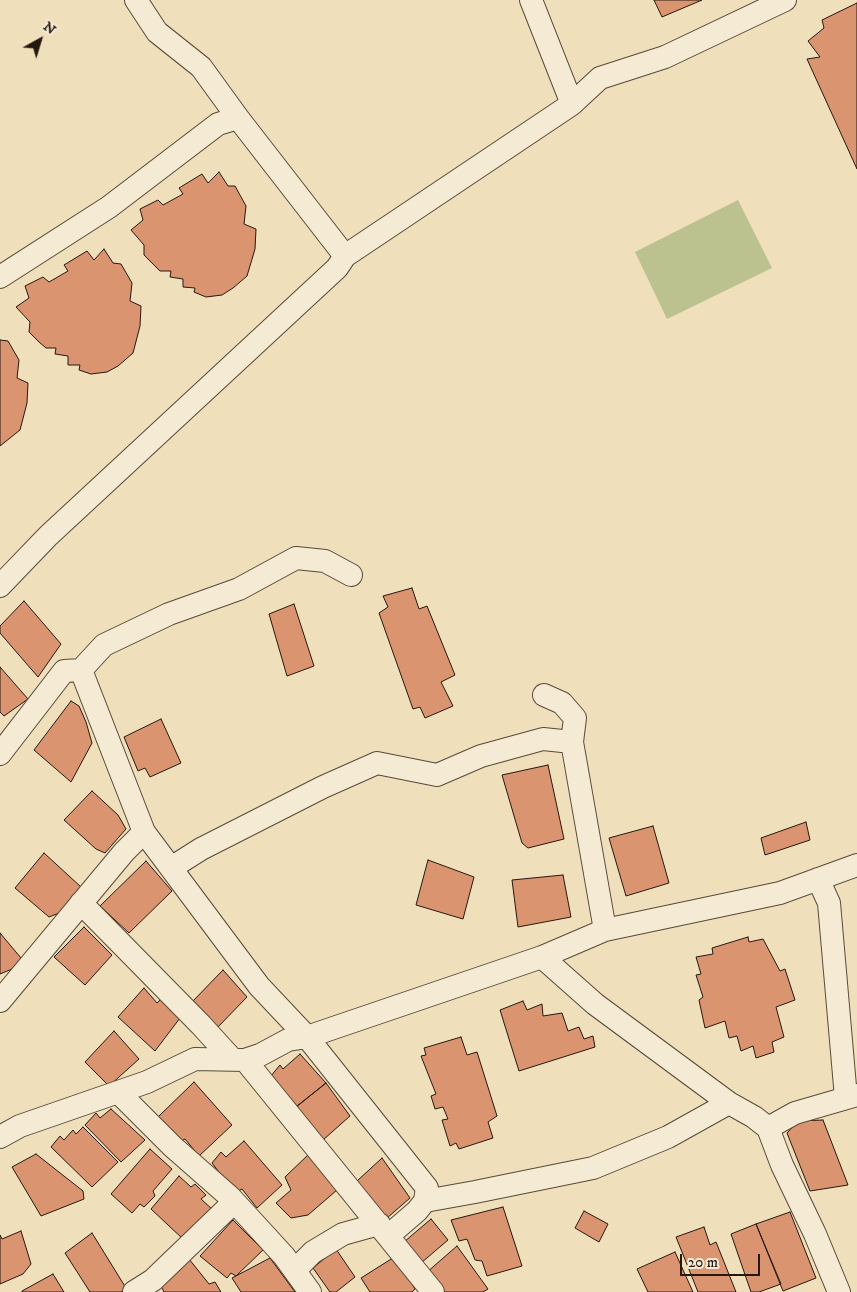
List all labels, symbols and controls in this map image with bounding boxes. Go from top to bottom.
north arrow [15,15,65,65]
text: N [39,18,60,39]
scale bar [682,1244,762,1276]
text: 20 m [688,1253,718,1272]

